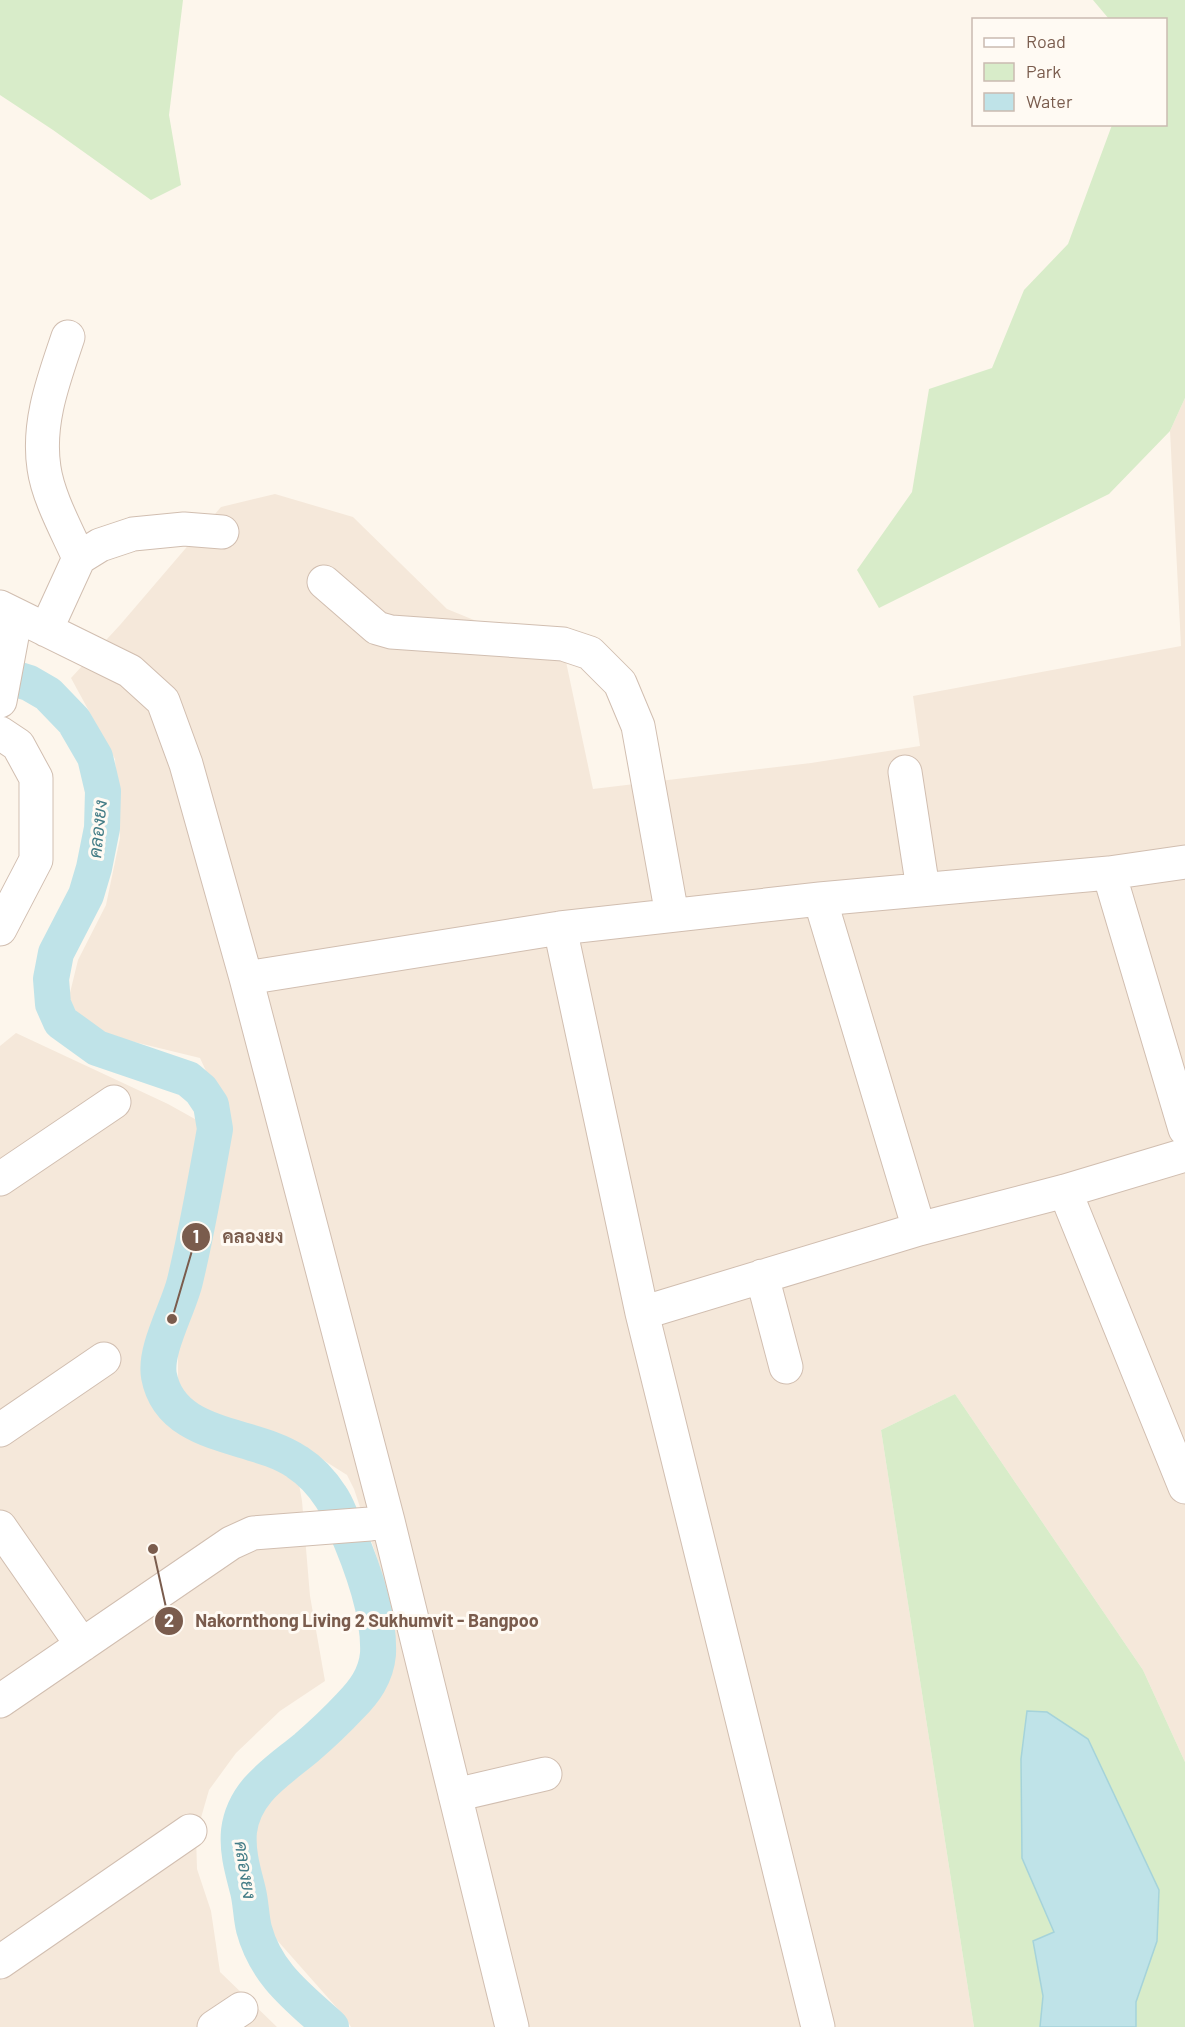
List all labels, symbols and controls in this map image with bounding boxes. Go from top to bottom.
legend [972,18,1167,126]
text: Road [1026,30,1066,52]
text: Park [1026,60,1061,82]
text: Water [1026,90,1073,112]
water label: คลองยง [83,799,111,859]
callout: คลองยง [181,1219,296,1255]
text: 1 [193,1225,199,1247]
text: คลองยง [223,1225,283,1247]
callout: Nakornthong Living 2 Sukhumvit - Bangpoo [154,1603,551,1639]
text: 2 [164,1609,174,1631]
text: Nakornthong Living 2 Sukhumvit - Bangpoo [195,1609,539,1631]
water label: คลองยง [231,1839,261,1900]

